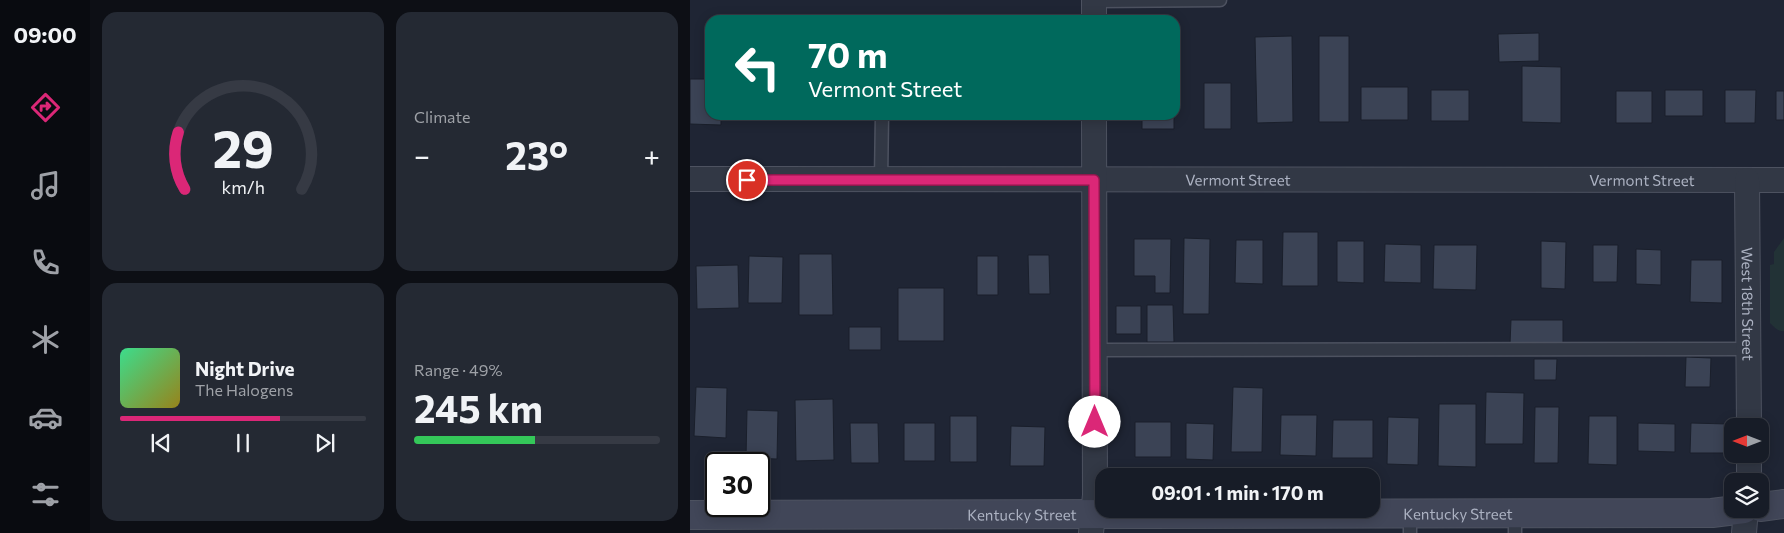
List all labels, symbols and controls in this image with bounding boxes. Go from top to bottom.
text: 09:00 [13,21,77,48]
text: 70 m [808,32,888,75]
icon: left [725,35,790,100]
text: Vermont Street [808,75,962,102]
icon: directions [28,90,63,125]
text: Climate [414,107,470,126]
text: 29 [212,115,274,179]
text: 23° [505,131,568,178]
text: − [414,138,430,172]
text: + [644,138,660,172]
pin [726,159,768,201]
icon: arrive [733,166,761,194]
icon: music [28,168,63,203]
street label: Vermont Street [1185,170,1291,189]
street label: Vermont Street [1589,171,1695,189]
text: km/h [221,176,265,198]
icon: phone [28,245,63,280]
street label: West 18th Street [1739,247,1757,361]
icon: climate [28,322,63,357]
text: Night Drive [195,357,295,380]
text: Range · 49% [414,360,502,379]
text: The Halogens [195,380,293,399]
text: 245 km [414,384,543,431]
position arrow [1068,395,1120,447]
icon: car [28,400,63,435]
north arrow [1724,418,1769,462]
map controls [1724,418,1769,518]
icon: previous [147,429,175,457]
icon: pause [229,429,257,457]
icon: next [311,429,339,457]
speed limit sign: 30 [705,452,770,517]
button: layers [1724,473,1769,518]
icon: filters [28,477,63,512]
text: 09:01 · 1 min · 170 m [1151,481,1324,504]
street label: Kentucky Street [1403,504,1513,523]
street label: Kentucky Street [967,505,1077,523]

